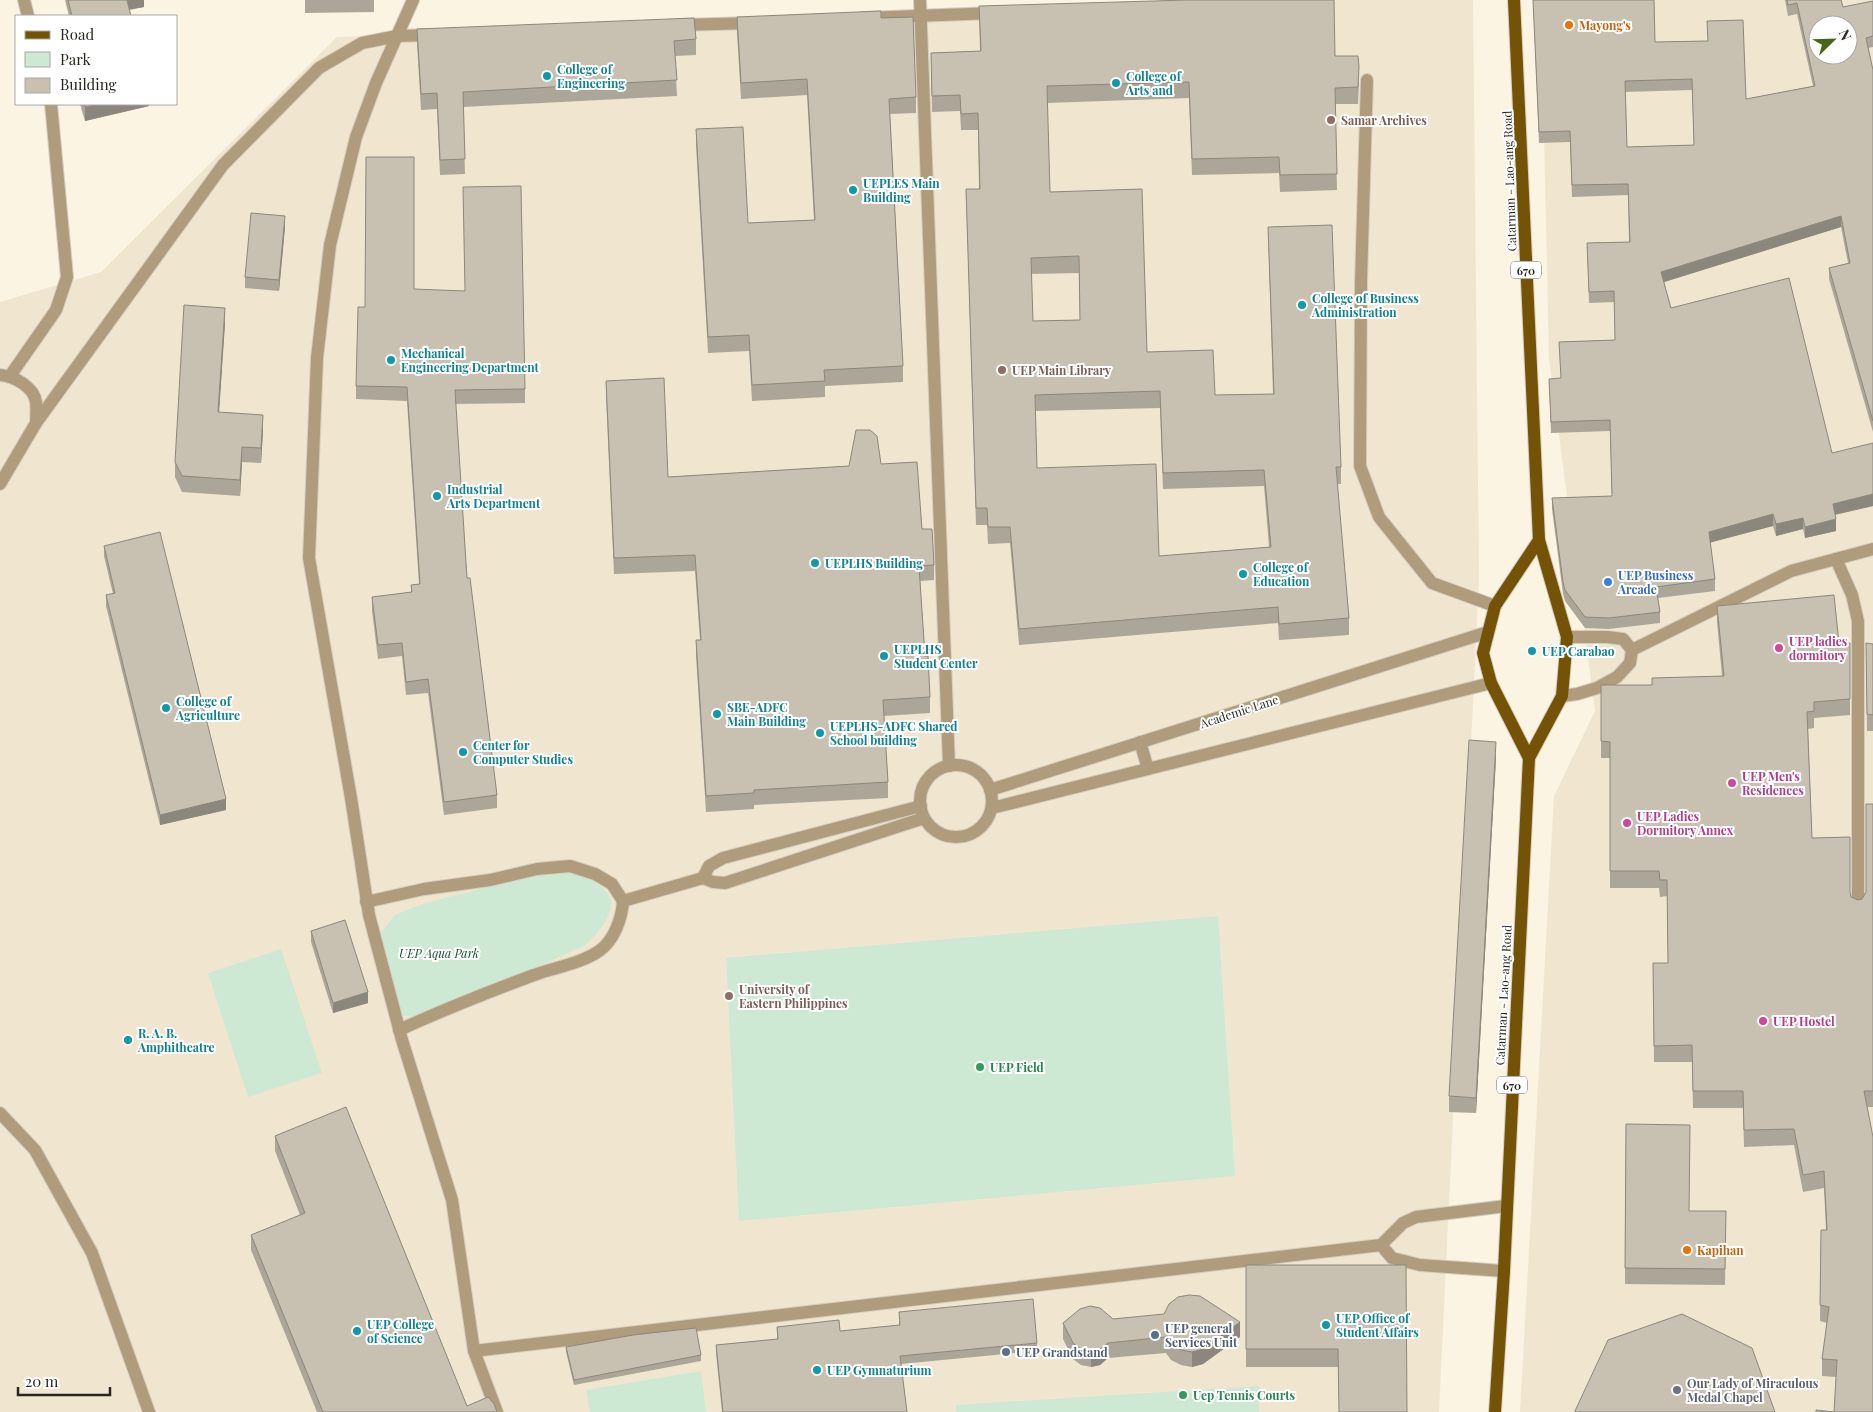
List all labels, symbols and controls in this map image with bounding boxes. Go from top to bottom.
legend [15,15,178,105]
north arrow [1808,15,1858,65]
place label: Mayong's [1579,17,1631,33]
marker: Mayong's [1563,19,1575,31]
text: Road [60,24,94,44]
text: N [1835,26,1856,43]
text: Park [60,49,92,69]
place label: College of Engineering [557,61,625,91]
place label: College of Arts and [1125,68,1183,98]
marker: College of Engineering [541,70,553,82]
text: Building [60,74,117,94]
marker: College of Arts and [1110,77,1122,89]
street label: Catarman - Lao-ang Road [1499,110,1519,252]
place label: Samar Archives [1341,112,1427,128]
marker: Samar Archives [1325,114,1337,126]
place label: UEPLES Main Building [863,175,940,205]
marker: UEPLES Main Building [847,184,859,196]
road number: 670 [1511,262,1541,278]
place label: College of Business Administration [1311,290,1419,320]
marker: College of Business Administration [1296,299,1308,311]
place label: Mechanical Engineering Department [401,345,540,375]
marker: Mechanical Engineering Department [385,354,397,366]
place label: UEP Main Library [1012,362,1112,378]
marker: UEP Main Library [996,364,1008,376]
place label: Industrial Arts Department [446,481,541,511]
marker: Industrial Arts Department [431,490,443,502]
place label: UEPLHS Building [825,555,923,571]
marker: UEPLHS Building [809,557,821,569]
place label: College of Education [1253,559,1310,589]
place label: UEP Business Arcade [1617,567,1694,597]
marker: College of Education [1237,568,1249,580]
marker: UEP Business Arcade [1602,576,1614,588]
place label: UEP ladies dormitory [1789,633,1848,663]
place label: UEPLHS Student Center [894,641,978,671]
marker: UEP ladies dormitory [1773,642,1785,654]
place label: UEP Carabao [1542,643,1615,659]
marker: UEP Carabao [1526,645,1538,657]
marker: UEPLHS Student Center [878,650,890,662]
street label: Academic Lane [1197,691,1280,732]
place label: College of Agriculture [175,693,240,723]
place label: SBE-ADFC Main Building [727,699,806,729]
marker: College of Agriculture [160,702,172,714]
marker: SBE-ADFC Main Building [711,708,723,720]
place label: UEPLHS-ADFC Shared School building [830,718,957,748]
marker: UEPLHS-ADFC Shared School building [814,727,826,739]
place label: Center for Computer Studies [473,737,573,767]
marker: Center for Computer Studies [457,746,469,758]
place label: UEP Men's Residences [1742,768,1804,798]
marker: UEP Men's Residences [1726,777,1738,789]
place label: UEP Ladies Dormitory Annex [1637,808,1734,838]
marker: UEP Ladies Dormitory Annex [1621,817,1633,829]
street label: Catarman - Lao-ang Road [1491,924,1515,1066]
park label: UEP Aqua Park [399,945,479,961]
place label: University of Eastern Philippines [739,981,848,1011]
marker: University of Eastern Philippines [723,990,735,1002]
place label: UEP Hostel [1773,1013,1835,1029]
marker: UEP Hostel [1757,1015,1769,1027]
place label: R. A. B. Amphitheatre [137,1025,215,1055]
marker: R. A. B. Amphitheatre [122,1034,134,1046]
place label: UEP Field [990,1059,1044,1075]
marker: UEP Field [974,1061,986,1073]
road number: 670 [1497,1076,1527,1094]
place label: Kapihan [1697,1242,1744,1258]
marker: Kapihan [1681,1244,1693,1256]
place label: UEP Office of Student Affairs [1336,1310,1419,1340]
place label: UEP College of Science [367,1316,434,1346]
marker: UEP Office of Student Affairs [1320,1319,1332,1331]
place label: UEP general Services Unit [1165,1320,1238,1350]
marker: UEP College of Science [351,1325,363,1337]
marker: UEP general Services Unit [1149,1329,1161,1341]
place label: UEP Grandstand [1016,1344,1108,1360]
marker: UEP Grandstand [1000,1346,1012,1358]
place label: UEP Gymnaturium [827,1362,932,1378]
scale bar [18,1364,110,1396]
marker: UEP Gymnaturium [811,1364,823,1376]
text: 20 m [25,1371,59,1391]
place label: Our Lady of Miraculous Medal Chapel [1687,1375,1819,1405]
marker: Our Lady of Miraculous Medal Chapel [1671,1384,1683,1396]
place label: Uep Tennis Courts [1193,1387,1295,1403]
marker: Uep Tennis Courts [1177,1389,1189,1401]

